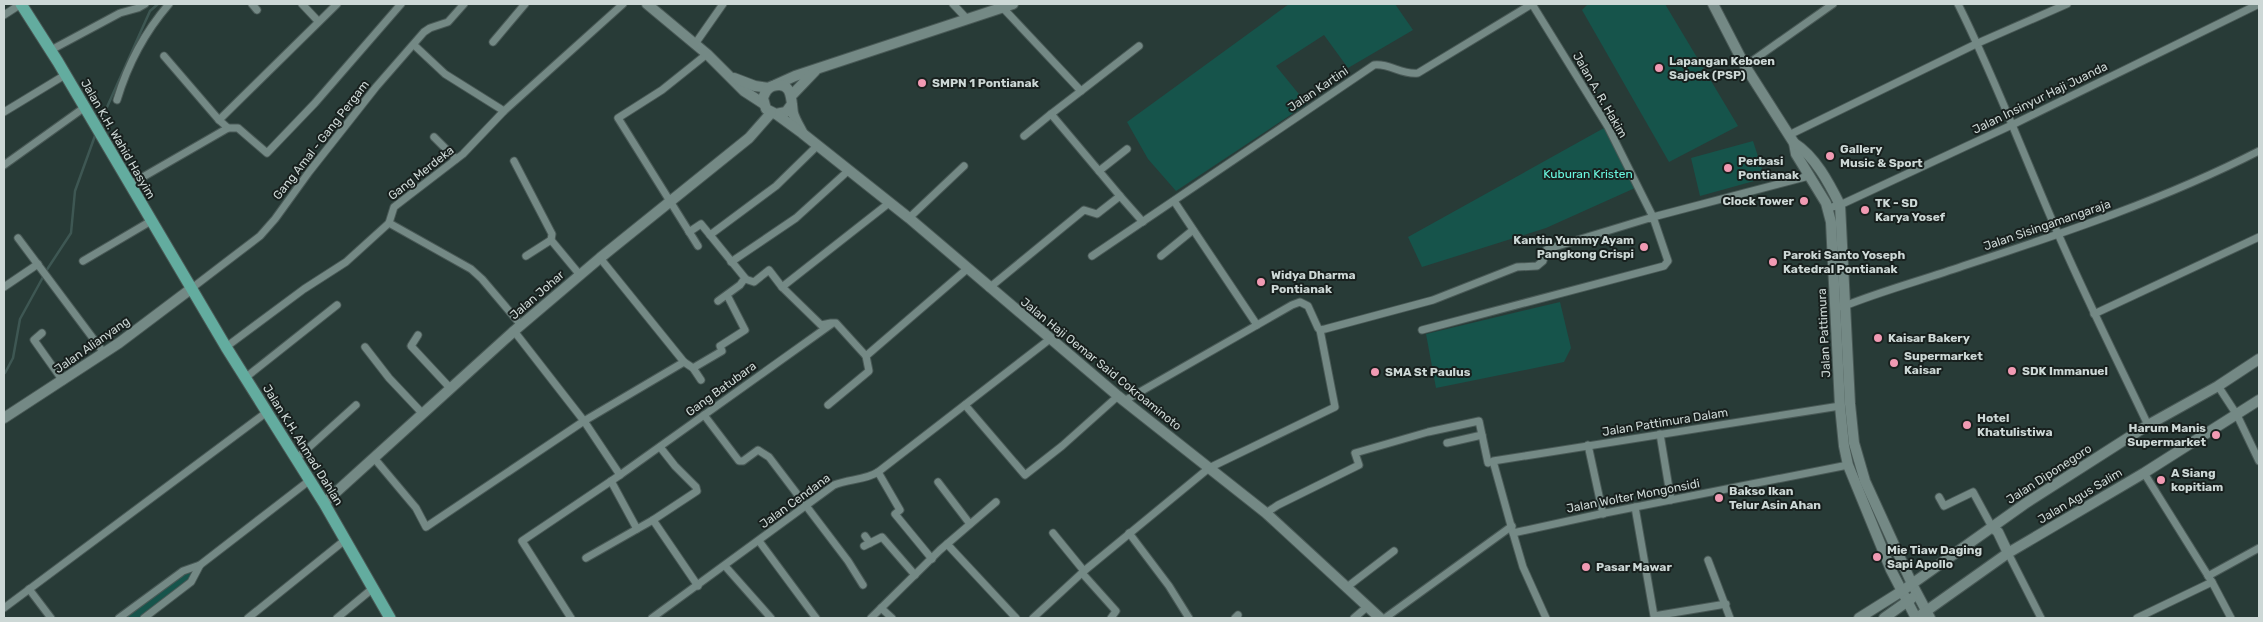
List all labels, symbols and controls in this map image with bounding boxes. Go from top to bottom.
street label: Jalan A. R. Hakim [1570,50,1630,140]
place label: Lapangan Keboen Sajoek (PSP) [1669,54,1775,82]
street label: Jalan Insinyur Haji Juanda [1970,59,2110,137]
marker: Lapangan Keboen Sajoek (PSP) [1653,62,1665,74]
street label: Jalan Kartini [1285,64,1351,114]
place label: SMPN 1 Pontianak [932,76,1039,90]
street label: Jalan K.H. Wahid Hasyim [78,77,158,201]
marker: SMPN 1 Pontianak [916,77,928,89]
street label: Gang Amal - Gang Pergam [270,78,372,202]
place label: Gallery Music & Sport [1840,142,1923,170]
street label: Gang Merdeka [385,143,457,203]
marker: Gallery Music & Sport [1824,150,1836,162]
place label: Perbasi Pontianak [1738,154,1799,182]
marker: Perbasi Pontianak [1722,162,1734,174]
park label: Kuburan Kristen [1543,167,1633,181]
place label: Clock Tower [1722,194,1795,208]
marker: Clock Tower [1798,195,1810,207]
place label: TK - SD Karya Yosef [1875,196,1946,224]
street label: Jalan Sisingamangaraja [1982,197,2112,253]
marker: TK - SD Karya Yosef [1859,204,1871,216]
place label: Kantin Yummy Ayam Pangkong Crispi [1513,233,1634,261]
marker: Kantin Yummy Ayam Pangkong Crispi [1638,241,1650,253]
place label: Paroki Santo Yoseph Katedral Pontianak [1783,248,1905,276]
marker: Paroki Santo Yoseph Katedral Pontianak [1767,256,1779,268]
street label: Jalan Johar [507,267,567,322]
place label: Widya Dharma Pontianak [1271,268,1356,296]
marker: Widya Dharma Pontianak [1255,276,1267,288]
street label: Jalan Pattimura [1815,288,1833,378]
street label: Jalan Haji Oemar Said Cokroaminoto [1018,295,1184,433]
street label: Jalan Alianyang [52,314,132,376]
place label: Kaisar Bakery [1888,331,1970,345]
marker: Kaisar Bakery [1872,332,1884,344]
place label: Supermarket Kaisar [1904,349,1983,377]
marker: Supermarket Kaisar [1888,357,1900,369]
street label: Gang Batubara [683,359,759,419]
place label: SDK Immanuel [2022,364,2108,378]
place label: SMA St Paulus [1385,365,1471,379]
marker: SDK Immanuel [2006,365,2018,377]
marker: SMA St Paulus [1369,366,1381,378]
street label: Jalan K.H. Ahmad Dahlan [260,382,346,508]
street label: Jalan Pattimura Dalam [1601,405,1729,439]
place label: Hotel Khatulistiwa [1977,411,2053,439]
marker: Hotel Khatulistiwa [1961,419,1973,431]
place label: Harum Manis Supermarket [2127,421,2206,449]
marker: Harum Manis Supermarket [2210,429,2222,441]
street label: Jalan Diponegoro [2004,441,2094,507]
street label: Jalan Agus Salim [2035,465,2125,527]
place label: A Siang kopitiam [2171,466,2223,494]
street label: Jalan Cendana [757,471,833,531]
marker: A Siang kopitiam [2155,474,2167,486]
street label: Jalan Wolter Mongonsidi [1565,476,1701,516]
place label: Bakso Ikan Telur Asin Ahan [1729,484,1821,512]
marker: Bakso Ikan Telur Asin Ahan [1713,492,1725,504]
place label: Mie Tiaw Daging Sapi Apollo [1887,543,1982,571]
marker: Mie Tiaw Daging Sapi Apollo [1871,551,1883,563]
place label: Pasar Mawar [1596,560,1672,574]
marker: Pasar Mawar [1580,561,1592,573]

